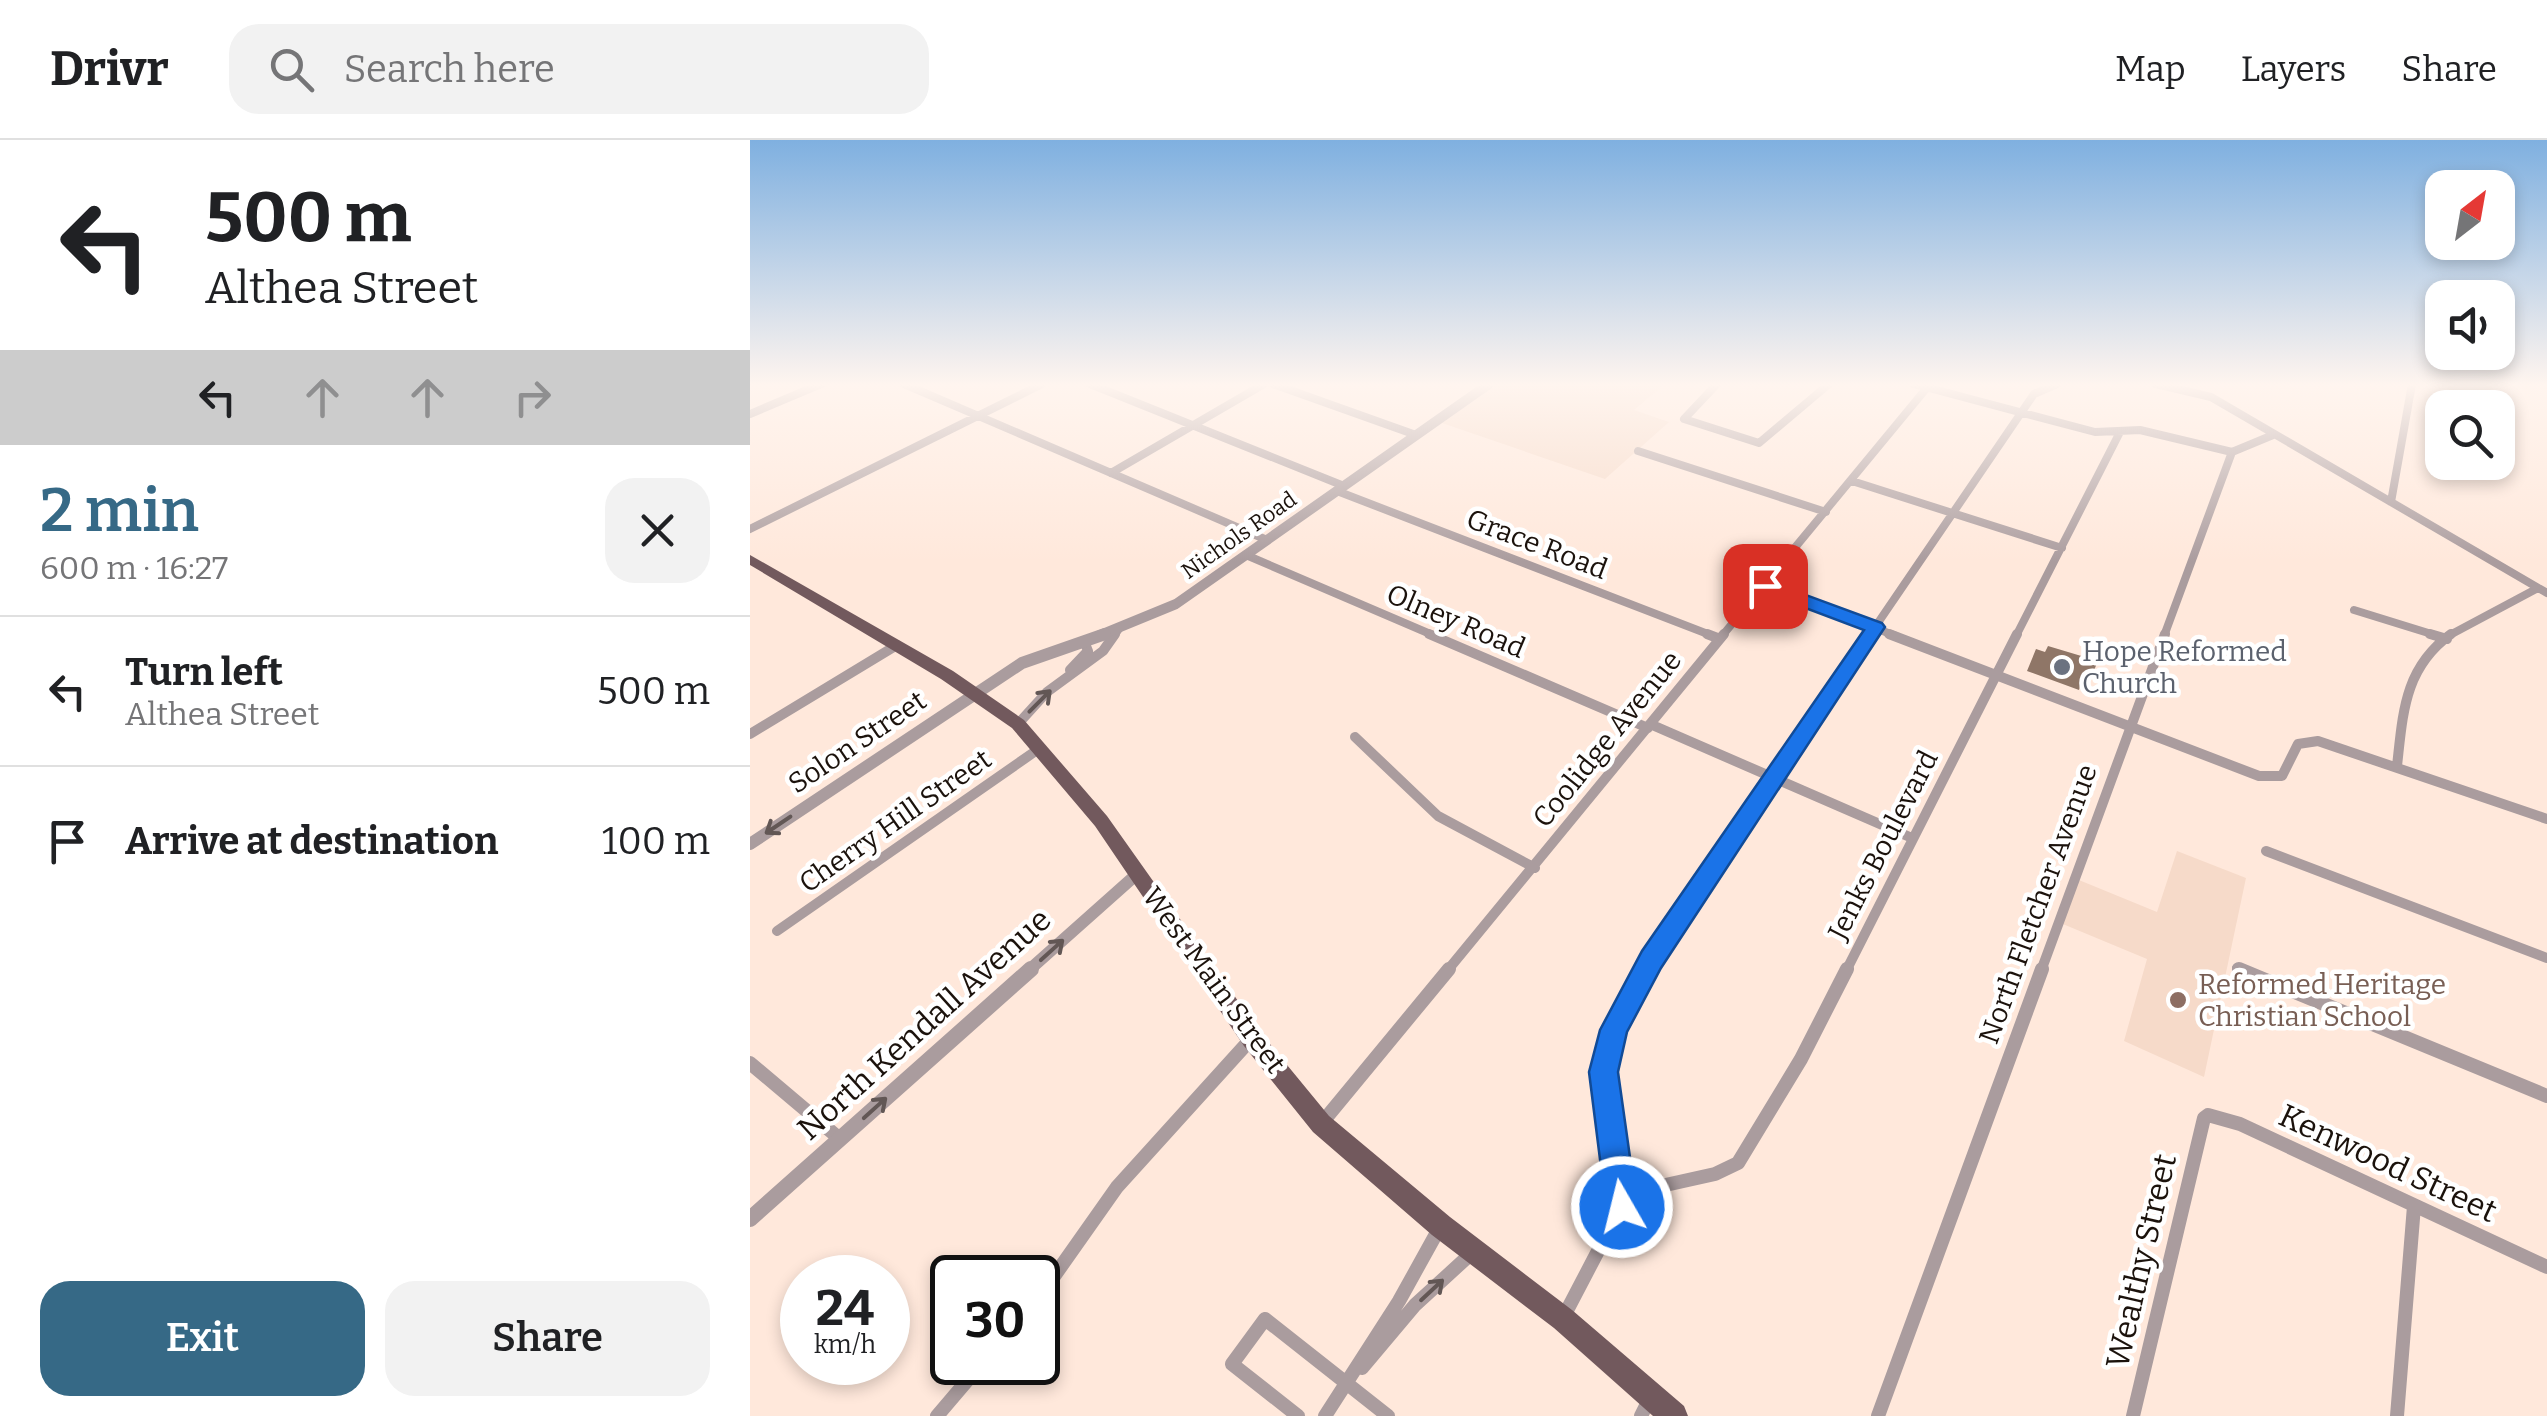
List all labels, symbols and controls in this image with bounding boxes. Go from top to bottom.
search box [229,24,929,114]
text: Drivr [50,40,169,98]
icon: search [264,42,319,97]
text: Search here [344,46,555,92]
text: Map [2115,48,2186,90]
text: Layers [2241,48,2346,90]
text: Share [2401,48,2497,90]
north arrow [2425,170,2515,260]
map controls [2425,170,2515,480]
text: 500 m [205,176,412,260]
icon: left [40,180,170,310]
text: Althea Street [205,261,478,315]
button: sound [2425,280,2515,370]
icon: left [190,370,245,425]
icon: ahead [295,370,350,425]
icon: ahead [400,370,455,425]
icon: right [505,370,560,425]
button: search [2425,390,2515,480]
text: 2 min [40,475,199,547]
button: close [605,478,710,583]
street label: Nichols Road [1176,485,1302,585]
street label: Grace Road [1462,502,1612,586]
pin [1723,544,1808,629]
text: 600 m · 16:27 [40,549,228,587]
icon: arrive [1738,559,1793,614]
street label: Olney Road [1382,577,1530,665]
place label: Hope Reformed Church [2082,635,2287,700]
street label: Coolidge Avenue [1526,644,1688,834]
text: Turn left [125,649,283,695]
marker: Hope Reformed Church [2051,656,2073,678]
icon: left [40,664,95,719]
text: 500 m [597,668,710,714]
street label: Solon Street [782,684,932,800]
one-way arrow [1028,689,1052,713]
text: Althea Street [125,695,319,733]
street label: Cherry Hill Street [793,743,997,899]
street label: Jenks Boulevard [1821,745,1945,946]
street label: North Fletcher Avenue [1972,760,2104,1048]
icon: arrive [40,814,95,869]
one-way arrow [764,814,792,835]
text: Arrive at destination [125,818,498,864]
text: 100 m [602,818,710,864]
street label: West Main Street [1136,881,1292,1079]
street label: North Kendall Avenue [790,900,1058,1148]
one-way arrow [1039,939,1064,962]
place label: Reformed Heritage Christian School [2198,968,2446,1033]
marker: Reformed Heritage Christian School [2167,989,2189,1011]
one-way arrow [862,1096,887,1119]
street label: Kenwood Street [2273,1096,2503,1230]
street label: Wealthy Street [2098,1150,2184,1372]
position arrow [1570,1155,1674,1259]
speed limit sign: 30 [930,1255,1060,1385]
text: 24 [816,1278,874,1338]
one-way arrow [1419,1278,1443,1302]
button: Exit [40,1281,365,1396]
button: Share [385,1281,710,1396]
text: km/h [814,1330,876,1360]

